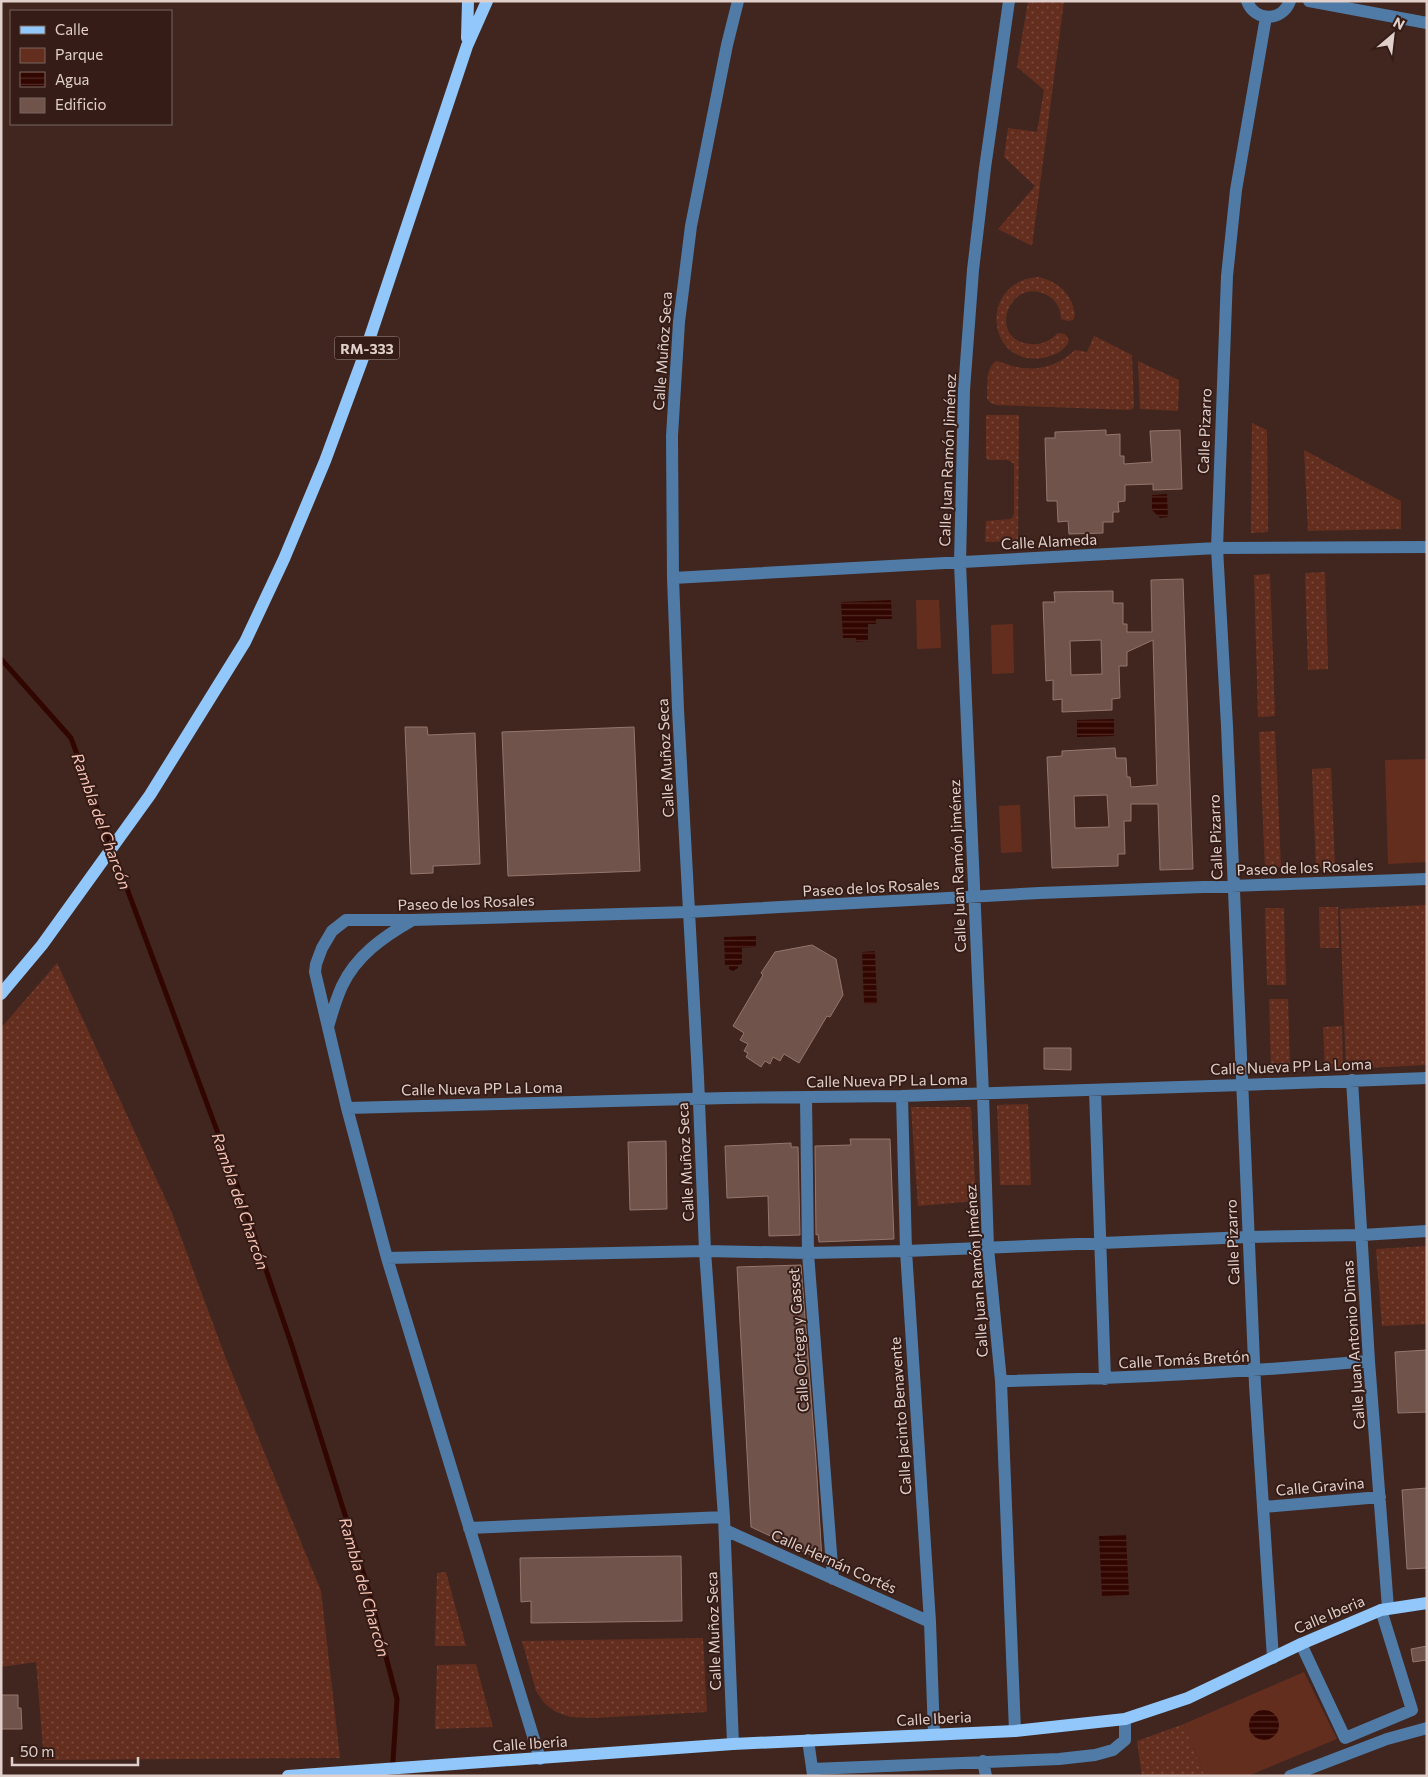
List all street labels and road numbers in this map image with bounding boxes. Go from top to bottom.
street label: Calle Muñoz Seca [649,291,675,411]
road number: RM-333 [334,336,400,359]
street label: Calle Juan Ramón Jiménez [935,373,959,547]
street label: Calle Pizarro [1194,388,1214,474]
street label: Calle Alameda [1001,529,1097,553]
street label: Calle Muñoz Seca [653,698,677,818]
street label: Calle Juan Ramón Jiménez [945,779,969,953]
street label: Calle Pizarro [1205,794,1225,880]
street label: Paseo de los Rosales [1236,856,1374,878]
street label: Paseo de los Rosales [802,874,940,900]
street label: Paseo de los Rosales [397,891,535,913]
street label: Calle Nueva PP La Loma [1210,1054,1372,1078]
street label: Calle Nueva PP La Loma [806,1070,968,1090]
street label: Calle Nueva PP La Loma [401,1078,563,1098]
street label: Calle Muñoz Seca [673,1102,697,1222]
street label: Calle Juan Ramón Jiménez [961,1184,991,1358]
street label: Calle Pizarro [1222,1199,1242,1285]
street label: Calle Juan Antonio Dimas [1338,1260,1368,1430]
street label: Calle Ortega y Gasset [784,1267,812,1413]
street label: Calle Jacinto Benavente [885,1336,914,1496]
street label: Calle Tomás Bretón [1118,1347,1250,1371]
street label: Calle Gravina [1275,1473,1365,1499]
street label: Calle Hernán Cortés [768,1525,900,1597]
street label: Calle Muñoz Seca [702,1571,724,1691]
street label: Calle Iberia [1291,1591,1367,1637]
street label: Calle Iberia [896,1707,972,1729]
street label: Calle Iberia [492,1731,568,1755]

